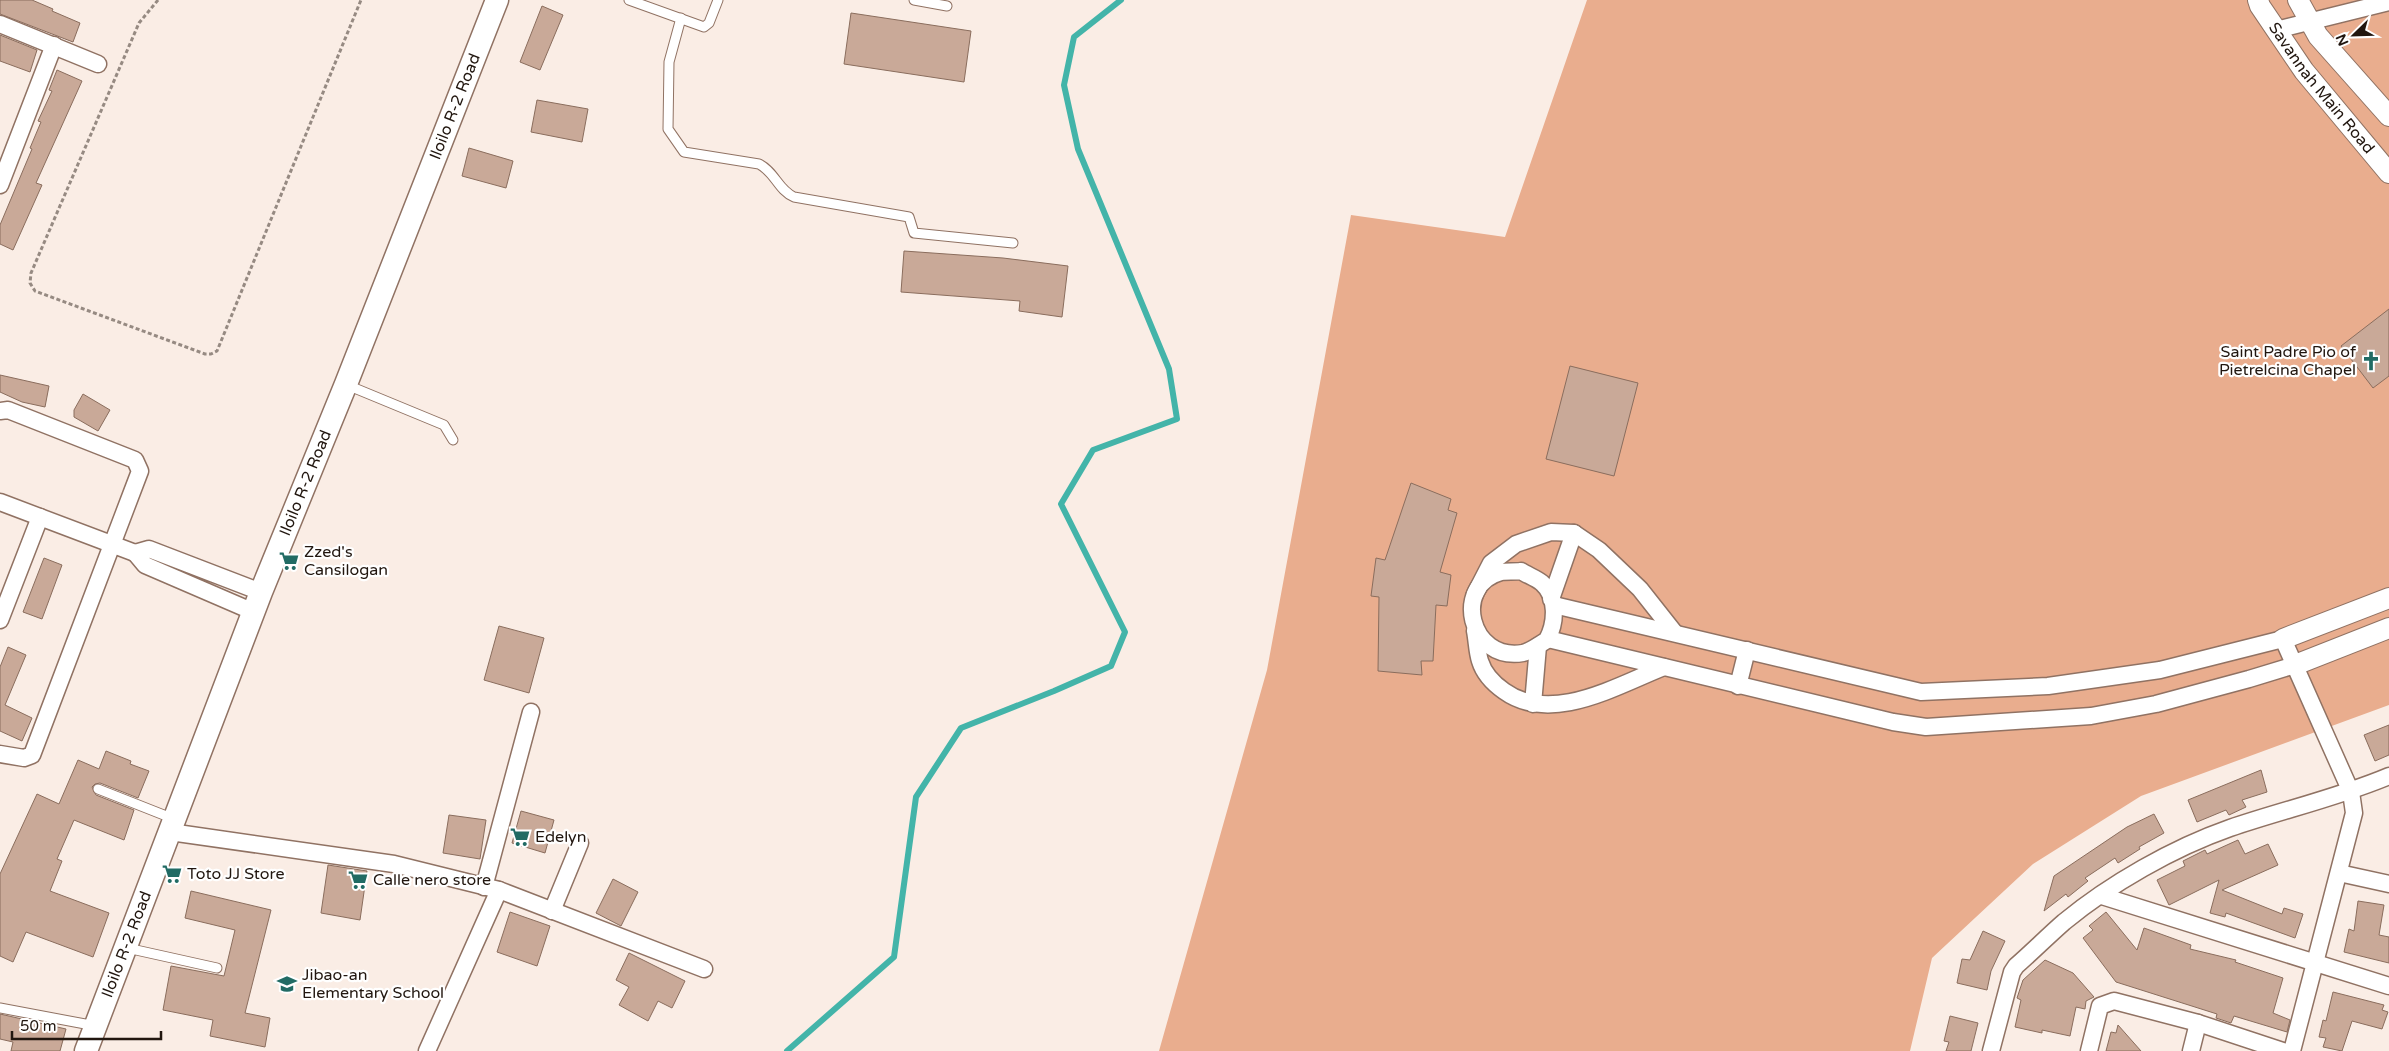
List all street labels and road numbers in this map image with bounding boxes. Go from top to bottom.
street label: Savannah Main Road [2264,19,2379,158]
street label: Iloilo R-2 Road [425,51,485,163]
street label: Iloilo R-2 Road [275,427,336,539]
street label: Iloilo R-2 Road [97,888,156,1001]

